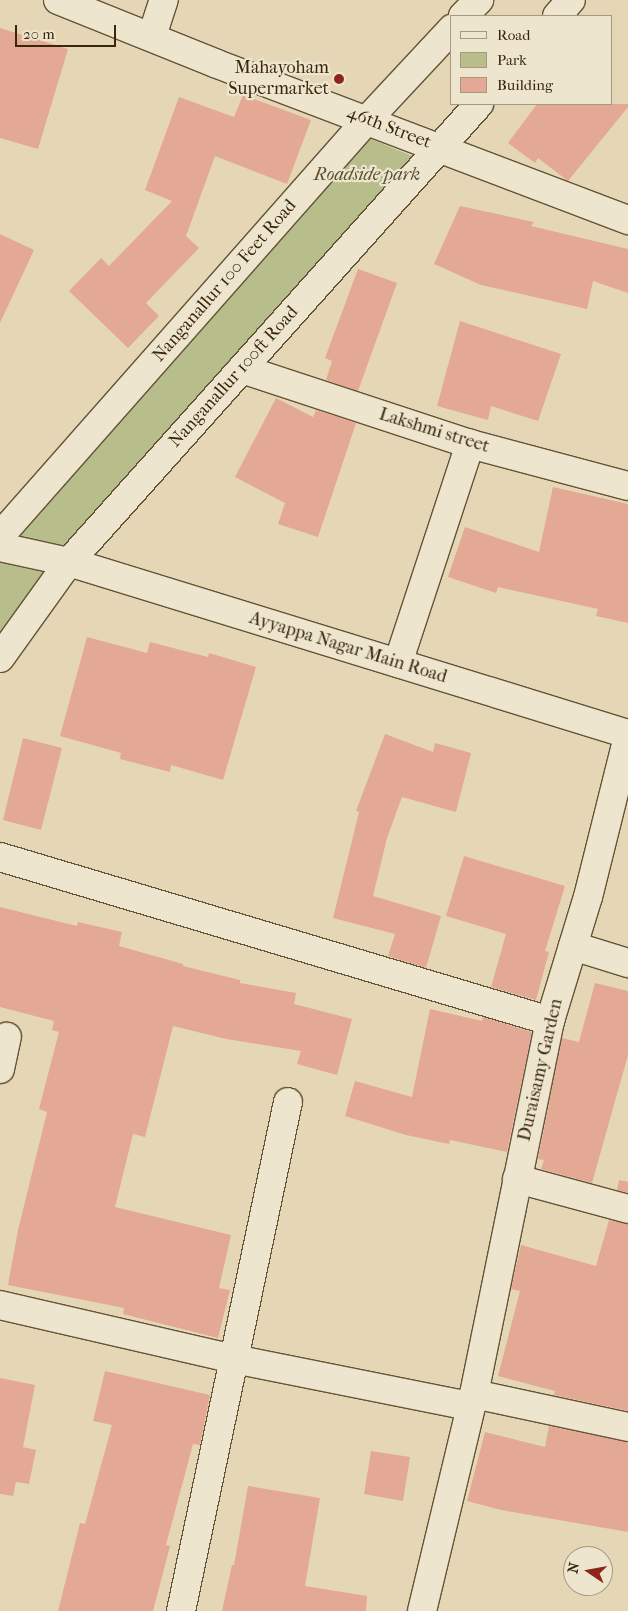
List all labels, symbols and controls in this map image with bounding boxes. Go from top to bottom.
scale bar [18,15,119,47]
legend [450,15,613,105]
text: 20 m [23,25,55,43]
text: Road [497,26,530,44]
text: Park [497,51,527,69]
place label: Mahayoham Supermarket [228,58,329,100]
marker: Mahayoham Supermarket [333,73,345,85]
text: Building [497,76,553,94]
street label: 46th Street [344,102,434,154]
park label: Roadside park [314,164,420,186]
street label: Nanganallur 100 Feet Road [149,195,301,367]
street label: Nanganallur 100ft Road [165,302,303,452]
street label: Lakshmi street [376,404,492,458]
street label: Ayyappa Nagar Main Road [247,608,449,688]
street label: Duraisamy Garden [514,997,568,1143]
north arrow [563,1546,613,1596]
text: N [564,1561,583,1575]

